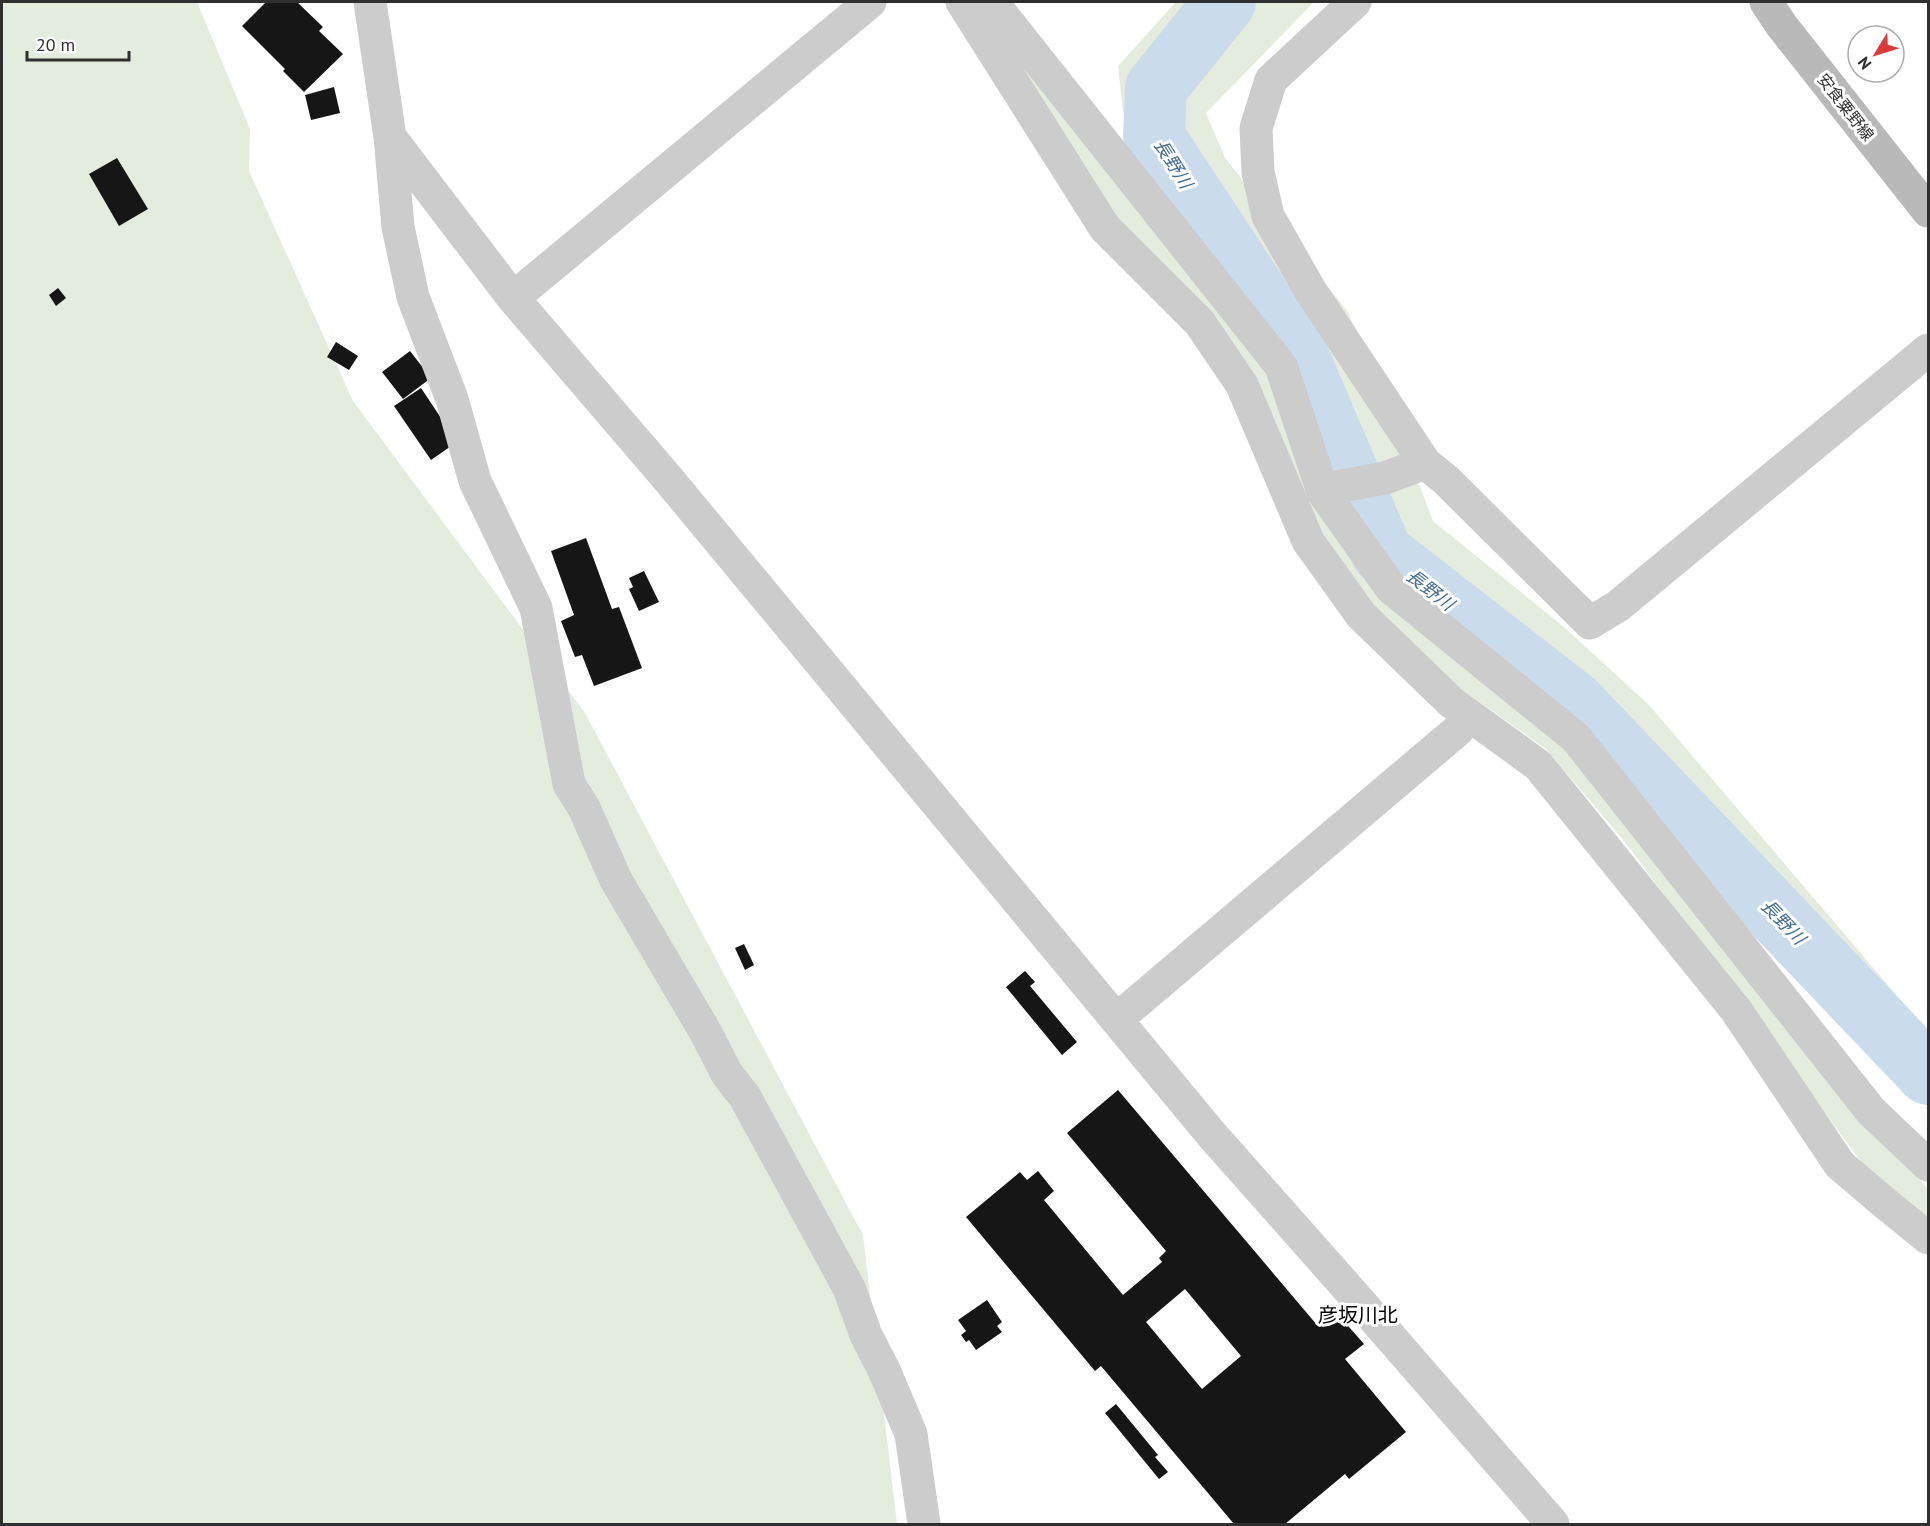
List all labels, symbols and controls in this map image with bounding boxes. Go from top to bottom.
scale bar [27,24,129,62]
north arrow [1846,24,1906,84]
text: 20 m [36,33,75,56]
text: N [1853,53,1875,74]
street label: 安食粟野線 [1813,69,1879,145]
water label: 長野川 [1149,135,1199,194]
water label: 長野川 [1402,564,1460,617]
water label: 長野川 [1756,894,1812,951]
district label: 彦坂川北 [1318,1302,1398,1328]

